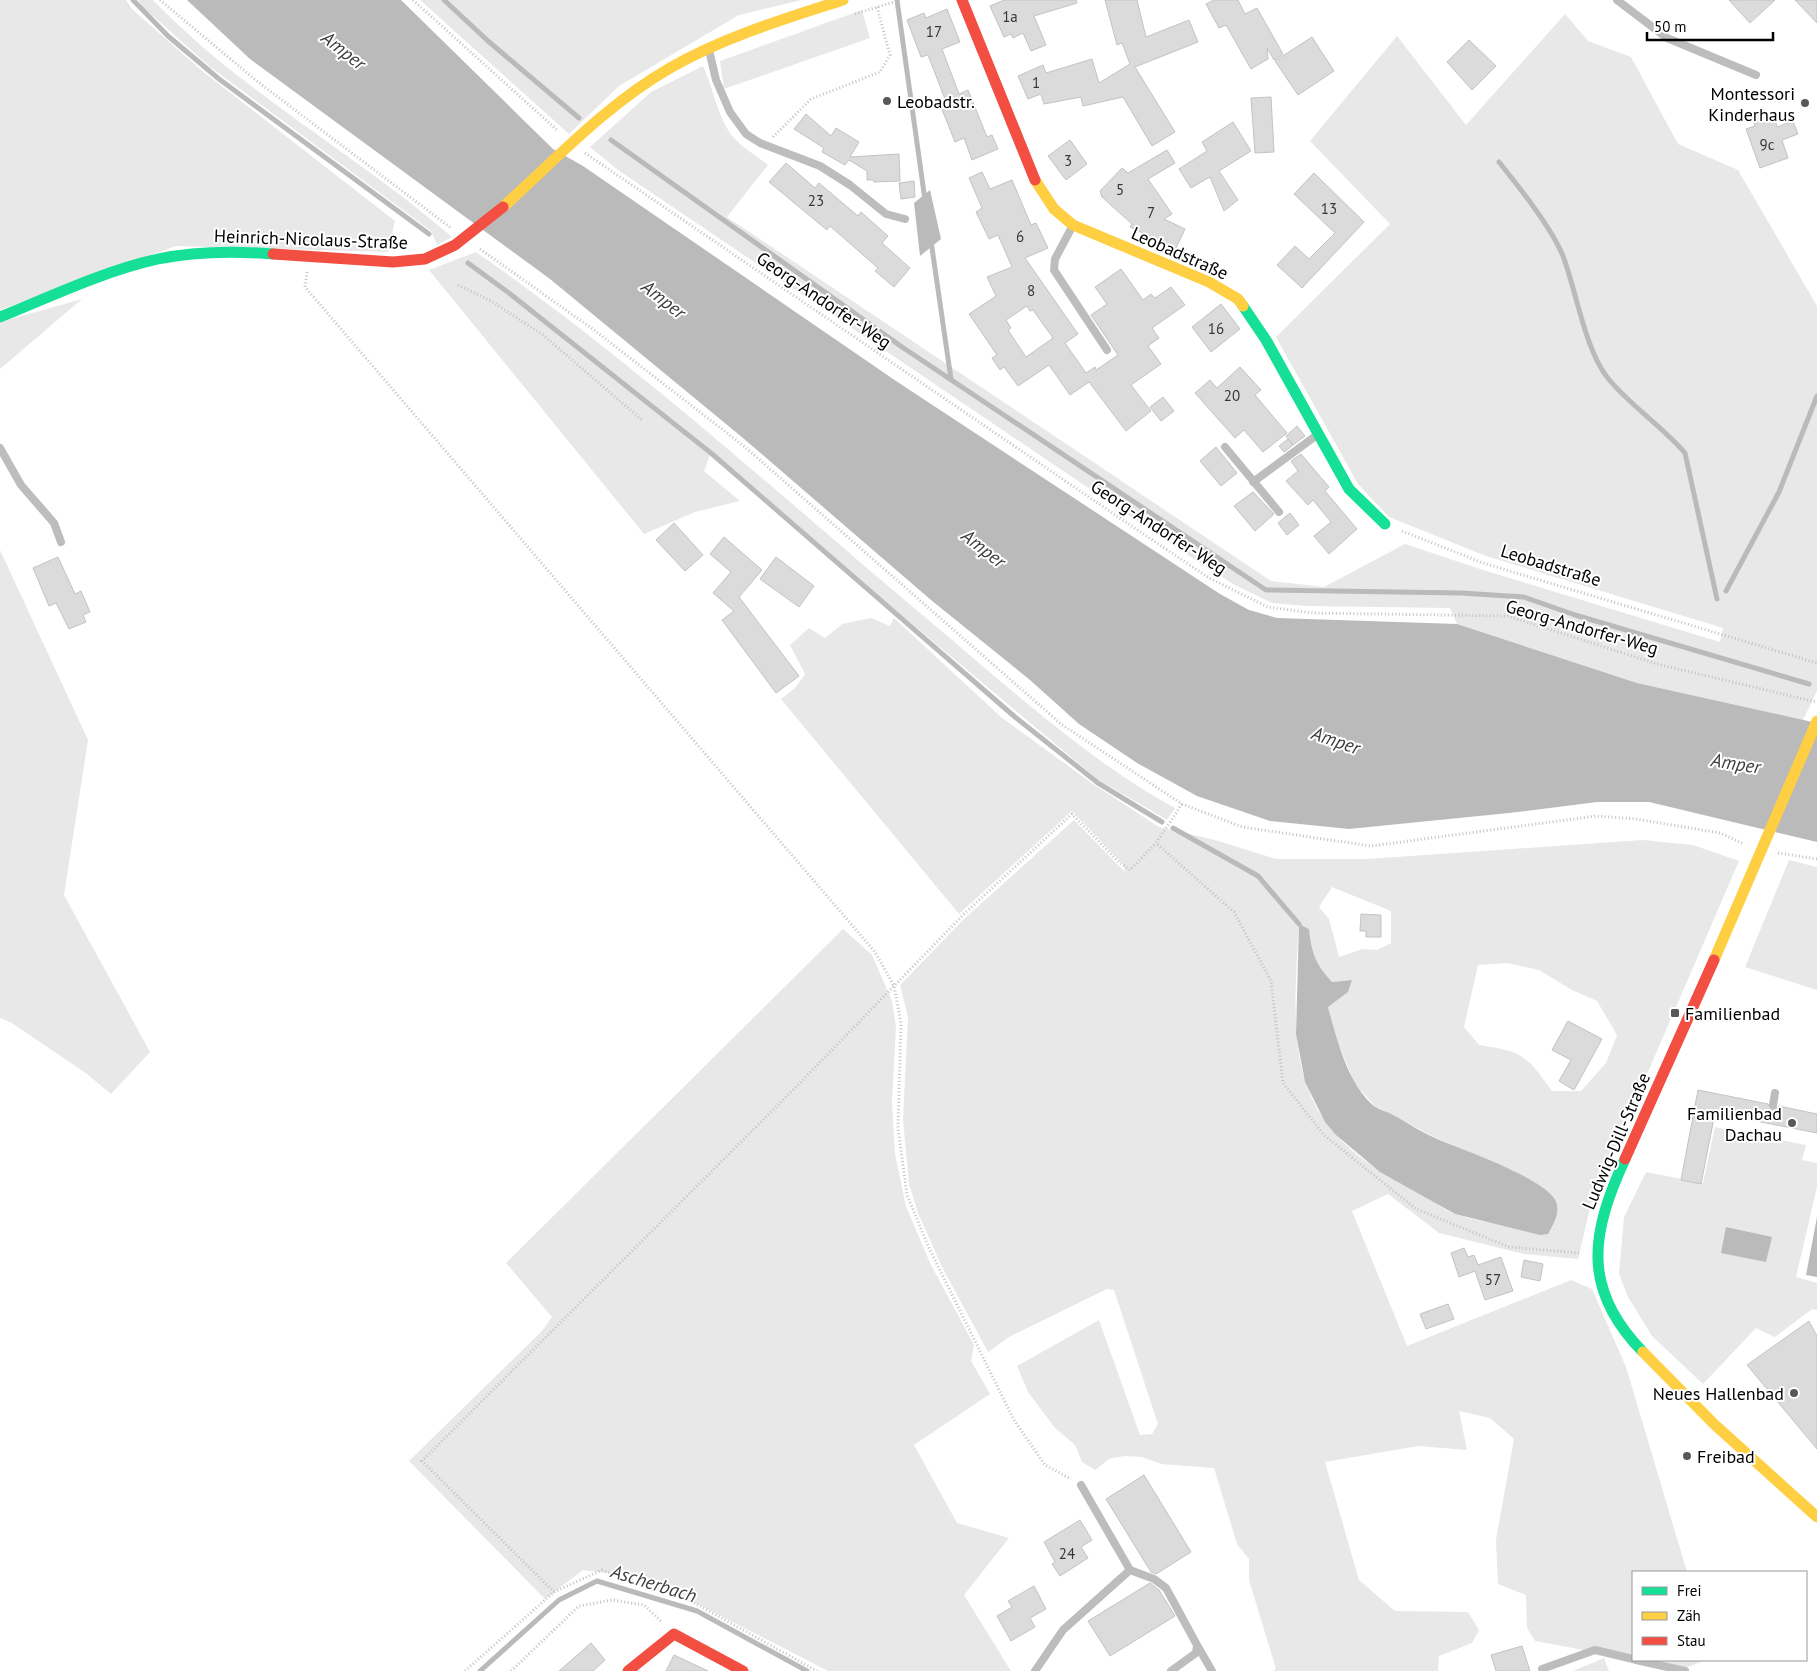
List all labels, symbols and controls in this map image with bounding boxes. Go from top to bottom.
house number: 1a [1002,7,1018,26]
scale bar [1647,10,1773,42]
text: 50 m [1654,17,1687,36]
house number: 17 [926,22,942,41]
water label: Amper [316,25,372,76]
house number: 1 [1032,73,1040,92]
place label: Montessori Kinderhaus [1708,82,1795,126]
place label: Leobadstr. [897,90,975,113]
marker: Leobadstr. [881,95,893,107]
marker: Montessori Kinderhaus [1799,97,1811,109]
house number: 9c [1760,135,1775,154]
house number: 3 [1064,151,1072,170]
house number: 5 [1116,180,1124,199]
house number: 23 [808,191,824,210]
house number: 13 [1321,199,1337,218]
house number: 7 [1147,203,1155,222]
street label: Leobadstraße [1128,221,1232,285]
street label: Heinrich-Nicolaus-Straße [214,224,408,254]
house number: 6 [1016,227,1024,246]
street label: Georg-Andorfer-Weg [752,246,896,354]
water label: Amper [636,274,692,325]
house number: 8 [1027,281,1035,300]
house number: 16 [1208,319,1224,338]
house number: 20 [1224,386,1240,405]
street label: Georg-Andorfer-Weg [1087,474,1231,580]
water label: Amper [956,523,1012,574]
street label: Leobadstraße [1498,539,1604,591]
street label: Georg-Andorfer-Weg [1503,594,1661,660]
water label: Amper [1308,720,1365,760]
water label: Amper [1709,747,1764,779]
place label: Familienbad [1685,1002,1780,1025]
marker: Familienbad [1669,1007,1681,1019]
street label: Ludwig-Dill-Straße [1577,1069,1655,1213]
place label: Familienbad Dachau [1687,1102,1782,1146]
marker: Familienbad Dachau [1786,1117,1798,1129]
house number: 57 [1485,1270,1501,1289]
place label: Neues Hallenbad [1653,1382,1784,1405]
marker: Neues Hallenbad [1788,1387,1800,1399]
place label: Freibad [1697,1445,1755,1468]
marker: Freibad [1681,1450,1693,1462]
house number: 24 [1059,1544,1075,1563]
water label: Ascherbach [607,1558,700,1607]
legend [1632,1571,1807,1661]
text: Frei [1677,1581,1702,1600]
text: Zäh [1677,1606,1701,1625]
text: Stau [1677,1631,1706,1650]

